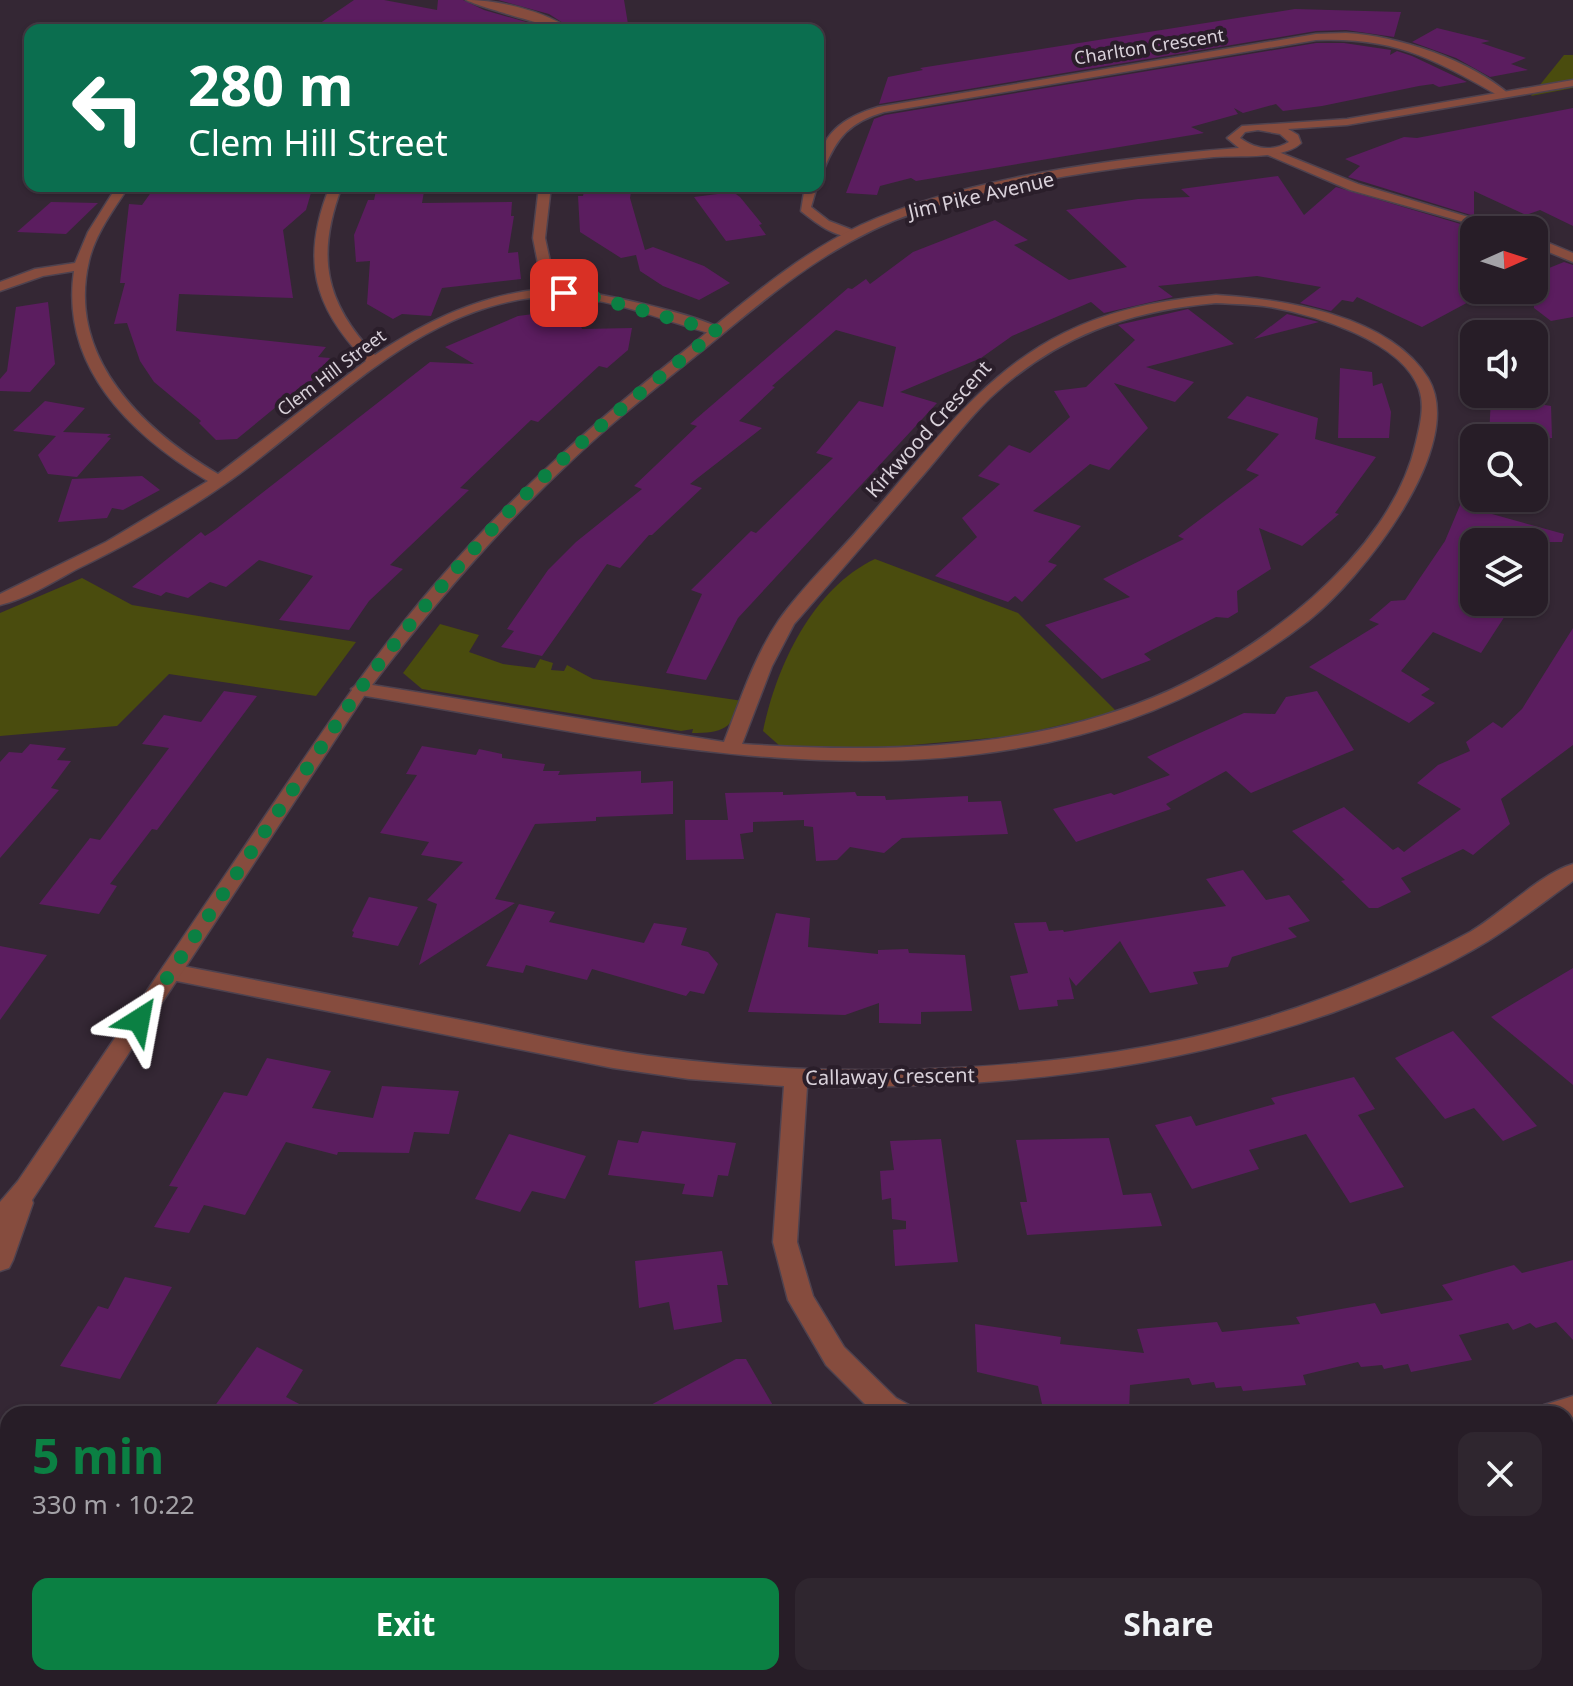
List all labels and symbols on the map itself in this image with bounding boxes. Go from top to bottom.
street label: Charlton Crescent [1072,22,1226,70]
street label: Jim Pike Avenue [903,165,1057,225]
north arrow [1460,216,1548,304]
pin [530,259,598,327]
street label: Clem Hill Street [272,323,390,421]
street label: Kirkwood Crescent [859,355,997,503]
position arrow [97,978,181,1062]
street label: Callaway Crescent [805,1061,975,1091]

